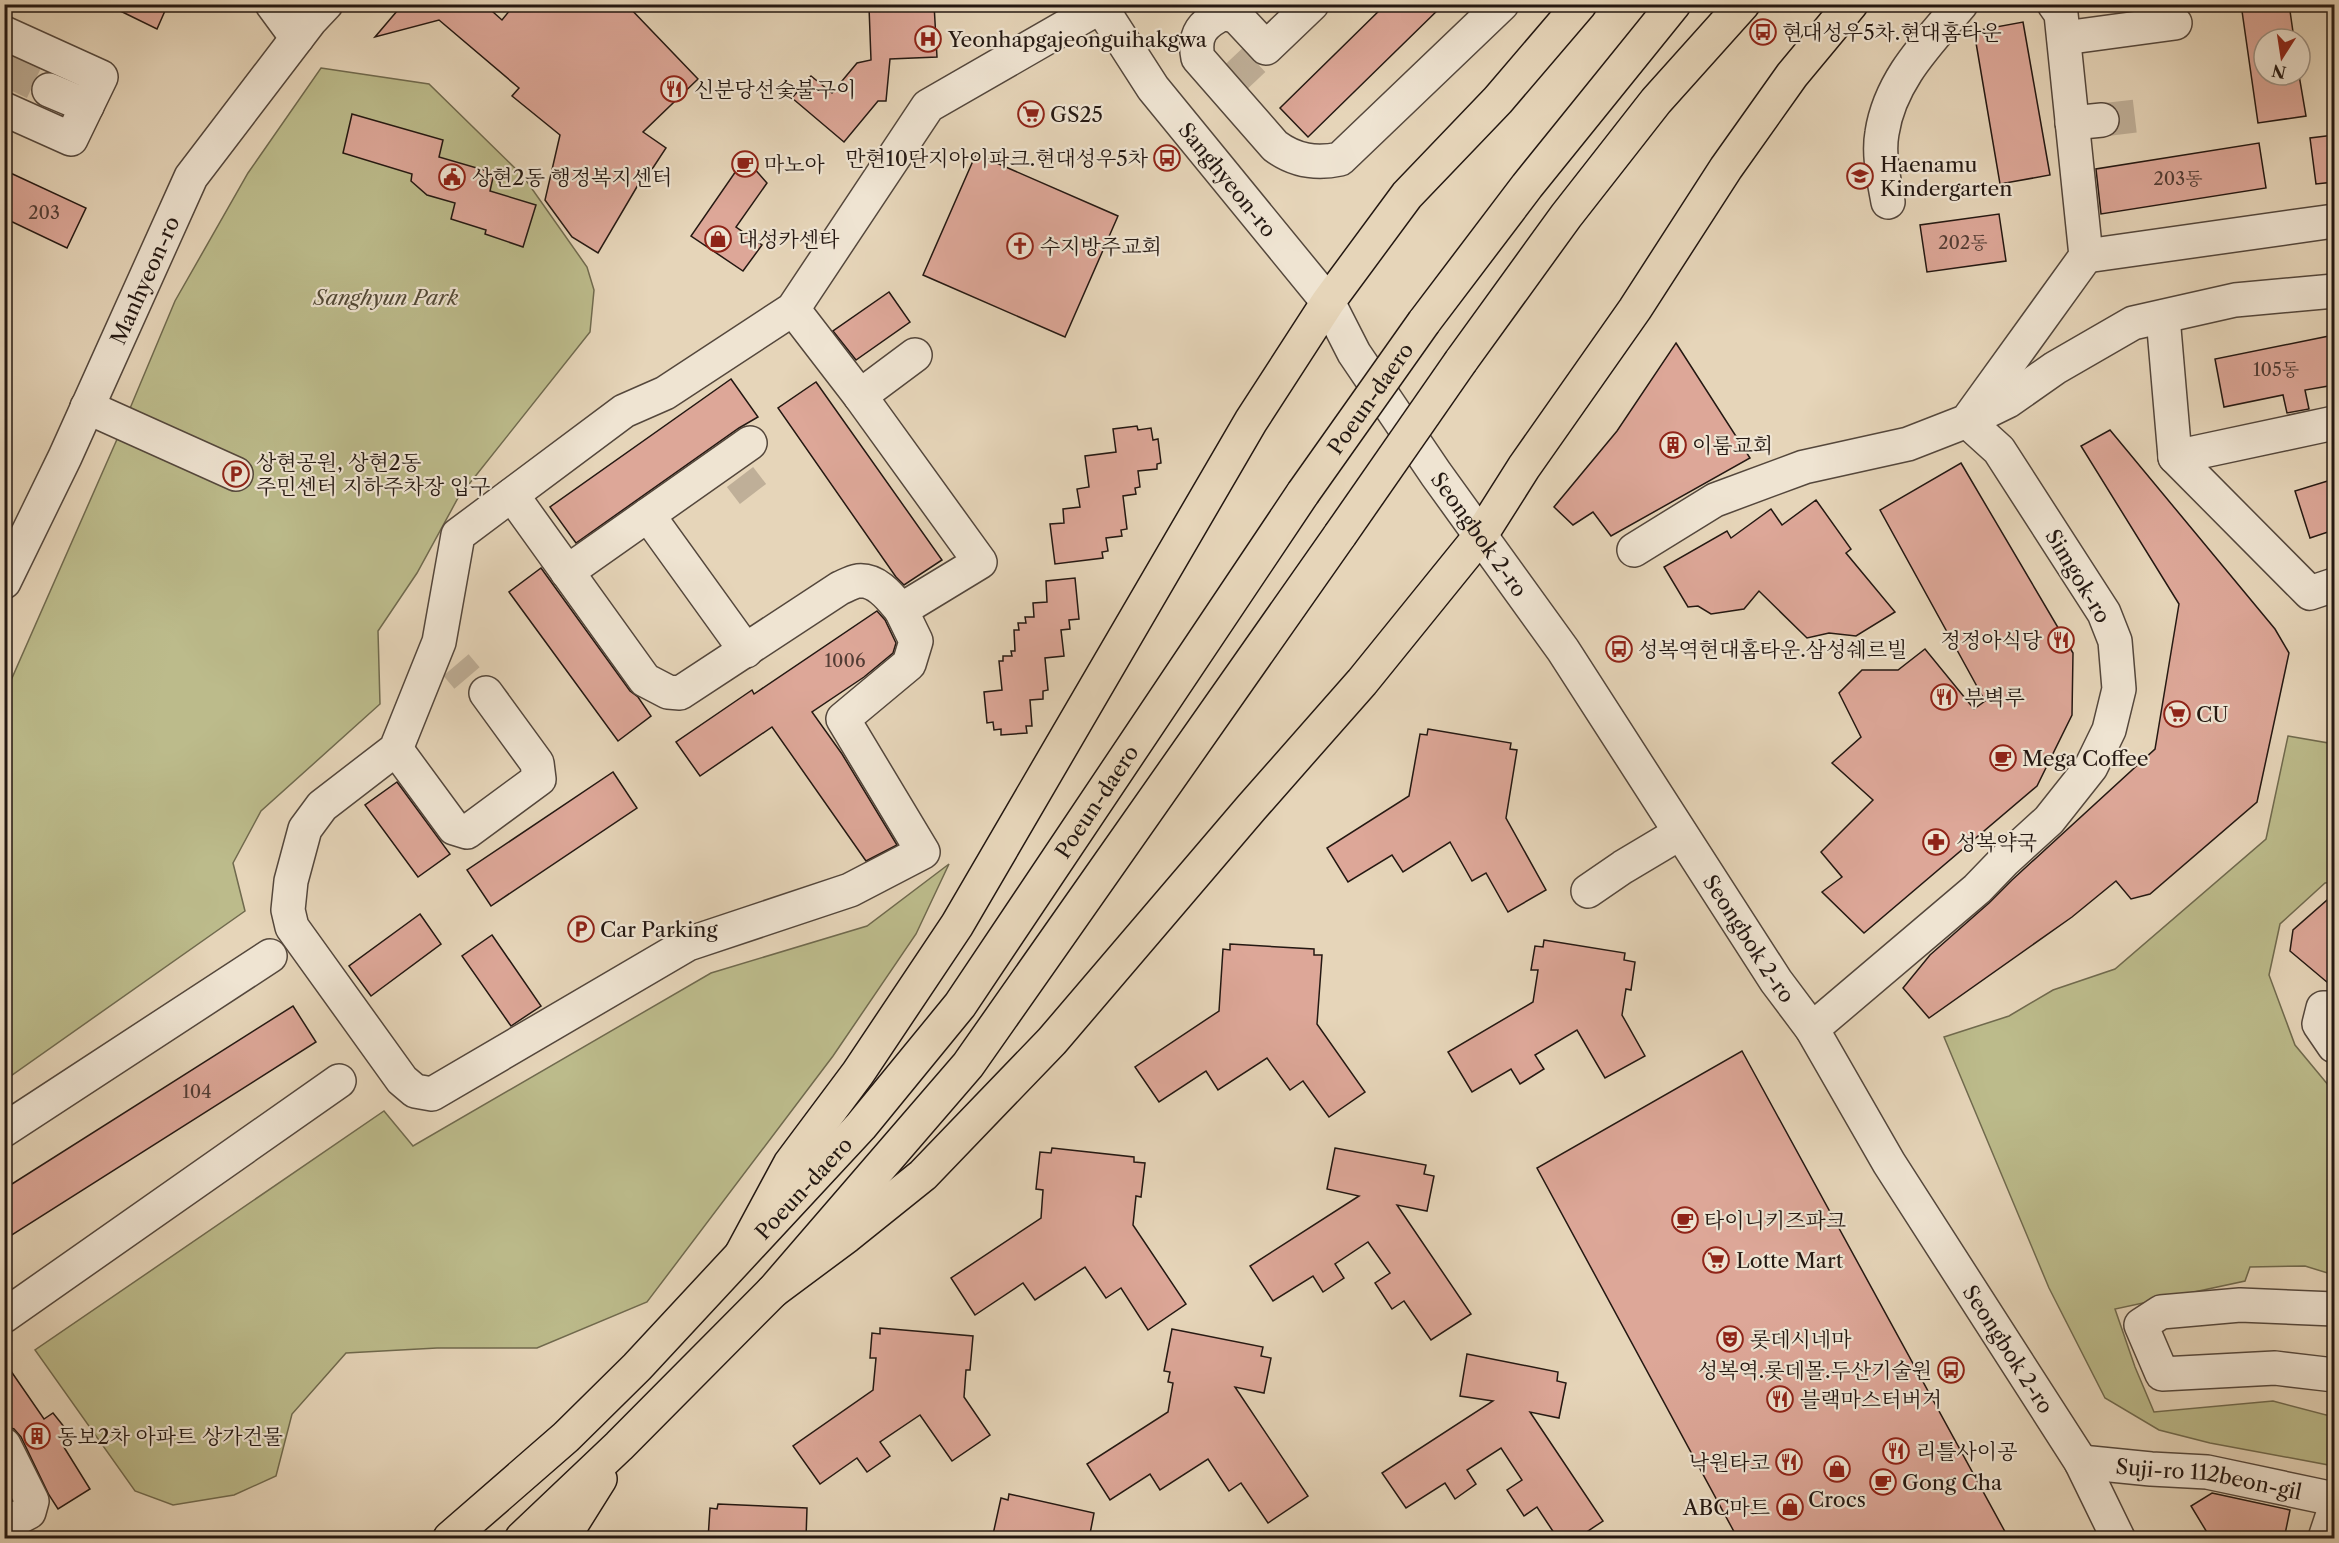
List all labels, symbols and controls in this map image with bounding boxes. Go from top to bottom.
bus stop icon: 현대성우5차.현대홈타운 [1748,17,1778,47]
place label: 현대성우5차.현대홈타운 [1782,20,2002,45]
hospital icon: Yeonhapgajeonguihakgwa [913,24,943,54]
place label: Yeonhapgajeonguihakgwa [947,27,1208,52]
north arrow [2252,27,2312,87]
text: N [2270,60,2288,83]
restaurant icon: 신분당선숯불구이 [659,74,689,104]
place label: 신분당선숯불구이 [694,77,856,102]
supermarket icon: GS25 [1016,99,1046,129]
place label: GS25 [1050,102,1103,127]
street label: Sanghyeon-ro [1174,117,1282,242]
bus stop icon: 만현10단지아이파크.현대성우5차 [1152,143,1182,173]
place label: 만현10단지아이파크.현대성우5차 [845,146,1149,171]
cafe icon: 마노아 [730,149,760,179]
place label: 마노아 [764,152,826,177]
place label: Haenamu Kindergarten [1880,152,2012,201]
school or university icon: Haenamu Kindergarten [1845,161,1875,191]
public building icon: 상현2동 행정복지센터 [437,162,467,192]
place label: 상현2동 행정복지센터 [472,165,672,190]
house number: 203동 [2153,168,2203,190]
house number: 203 [28,202,60,224]
street label: Manhyeon-ro [105,212,184,348]
shop icon: 대성카센타 [703,224,733,254]
place label: 대성카센타 [738,227,840,252]
church icon: 수지방주교회 [1005,231,1035,261]
house number: 202동 [1938,232,1988,254]
place label: 수지방주교회 [1040,234,1162,259]
park label: Sanghyun Park [312,285,458,310]
street label: Poeun-daero [1322,338,1418,459]
house number: 105동 [2253,359,2299,381]
building icon: 이룸교회 [1658,430,1688,460]
place label: 이룸교회 [1692,433,1773,458]
place label: 상현공원, 상현2동 주민센터 지하주차장 입구 [256,450,490,499]
parking icon: 상현공원, 상현2동 주민센터 지하주차장 입구 [221,459,251,489]
street label: Seongbok 2-ro [1426,467,1533,601]
street label: Simgok-ro [2040,525,2116,627]
restaurant icon: 정정아식당 [2046,625,2076,655]
place label: 정정아식당 [1941,628,2043,653]
bus stop icon: 성복역현대홈타운.삼성쉐르빌 [1604,634,1634,664]
place label: 성복역현대홈타운.삼성쉐르빌 [1638,637,1907,662]
house number: 1006 [825,650,865,672]
restaurant icon: 부벽루 [1929,682,1959,712]
place label: 부벽루 [1964,685,2025,710]
supermarket icon: CU [2162,699,2192,729]
place label: CU [2196,702,2228,727]
street label: Poeun-daero [1050,740,1143,863]
cafe icon: Mega Coffee [1988,743,2018,773]
place label: Mega Coffee [2022,746,2149,771]
pharmacy icon: 성복약국 [1921,827,1951,857]
place label: 성복약국 [1956,830,2037,855]
street label: Seongbok 2-ro [1698,870,1800,1007]
parking icon: Car Parking [566,914,596,944]
place label: Car Parking [600,917,718,942]
house number: 104 [182,1081,212,1103]
street label: Poeun-daero [750,1132,857,1244]
cafe icon: 타이니키즈파크 [1670,1205,1700,1235]
place label: 타이니키즈파크 [1704,1208,1846,1233]
supermarket icon: Lotte Mart [1701,1245,1731,1275]
place label: Lotte Mart [1736,1248,1844,1273]
street label: Seongbok 2-ro [1958,1280,2059,1418]
theatre icon: 롯데시네마 [1715,1324,1745,1354]
place label: 롯데시네마 [1750,1327,1852,1352]
bus stop icon: 성복역.롯데몰.두산기술원 [1936,1355,1966,1385]
place label: 성복역.롯데몰.두산기술원 [1698,1358,1932,1383]
restaurant icon: 블랙마스터버거 [1765,1384,1795,1414]
place label: 블랙마스터버거 [1800,1387,1942,1412]
building icon: 동보2차 아파트 상가건물 [22,1421,52,1451]
place label: 동보2차 아파트 상가건물 [57,1424,283,1449]
restaurant icon: 리틀사이공 [1881,1436,1911,1466]
place label: 리틀사이공 [1916,1439,2017,1464]
restaurant icon: 낙원타코 [1774,1447,1804,1477]
place label: 낙원타코 [1689,1450,1770,1475]
street label: Suji-ro 112beon-gil [2114,1453,2304,1504]
shop icon: Crocs [1822,1454,1852,1484]
cafe icon: Gong Cha [1868,1467,1898,1497]
place label: Gong Cha [1902,1470,2003,1495]
place label: Crocs [1808,1487,1866,1512]
shop icon: ABC마트 [1775,1492,1805,1522]
place label: ABC마트 [1682,1495,1770,1520]

